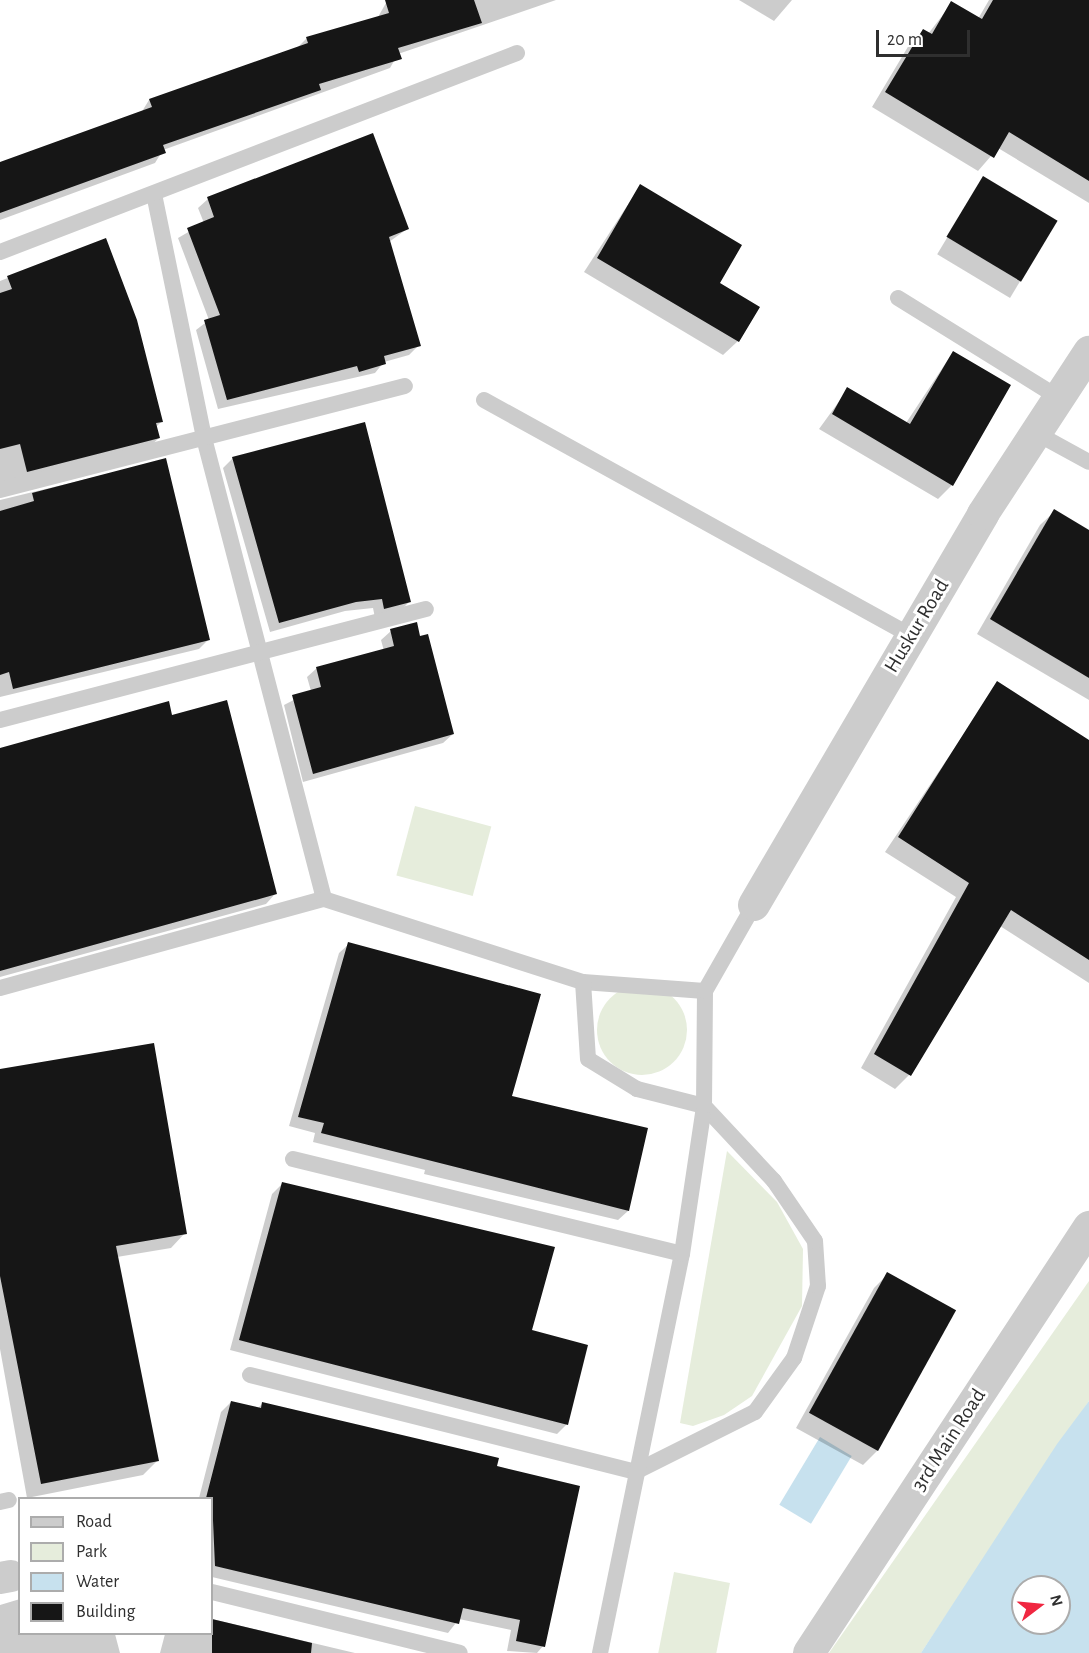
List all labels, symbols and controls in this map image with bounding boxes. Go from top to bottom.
scale bar [879,18,974,56]
text: 20 m [887,31,922,49]
street label: Huskur Road [879,575,955,677]
street label: 3rd Main Road [907,1384,991,1496]
legend [18,1497,213,1635]
text: Road [76,1513,112,1531]
text: Park [76,1543,107,1561]
text: Water [76,1573,119,1591]
north arrow [1011,1575,1071,1635]
text: N [1047,1593,1066,1608]
text: Building [76,1603,135,1621]

